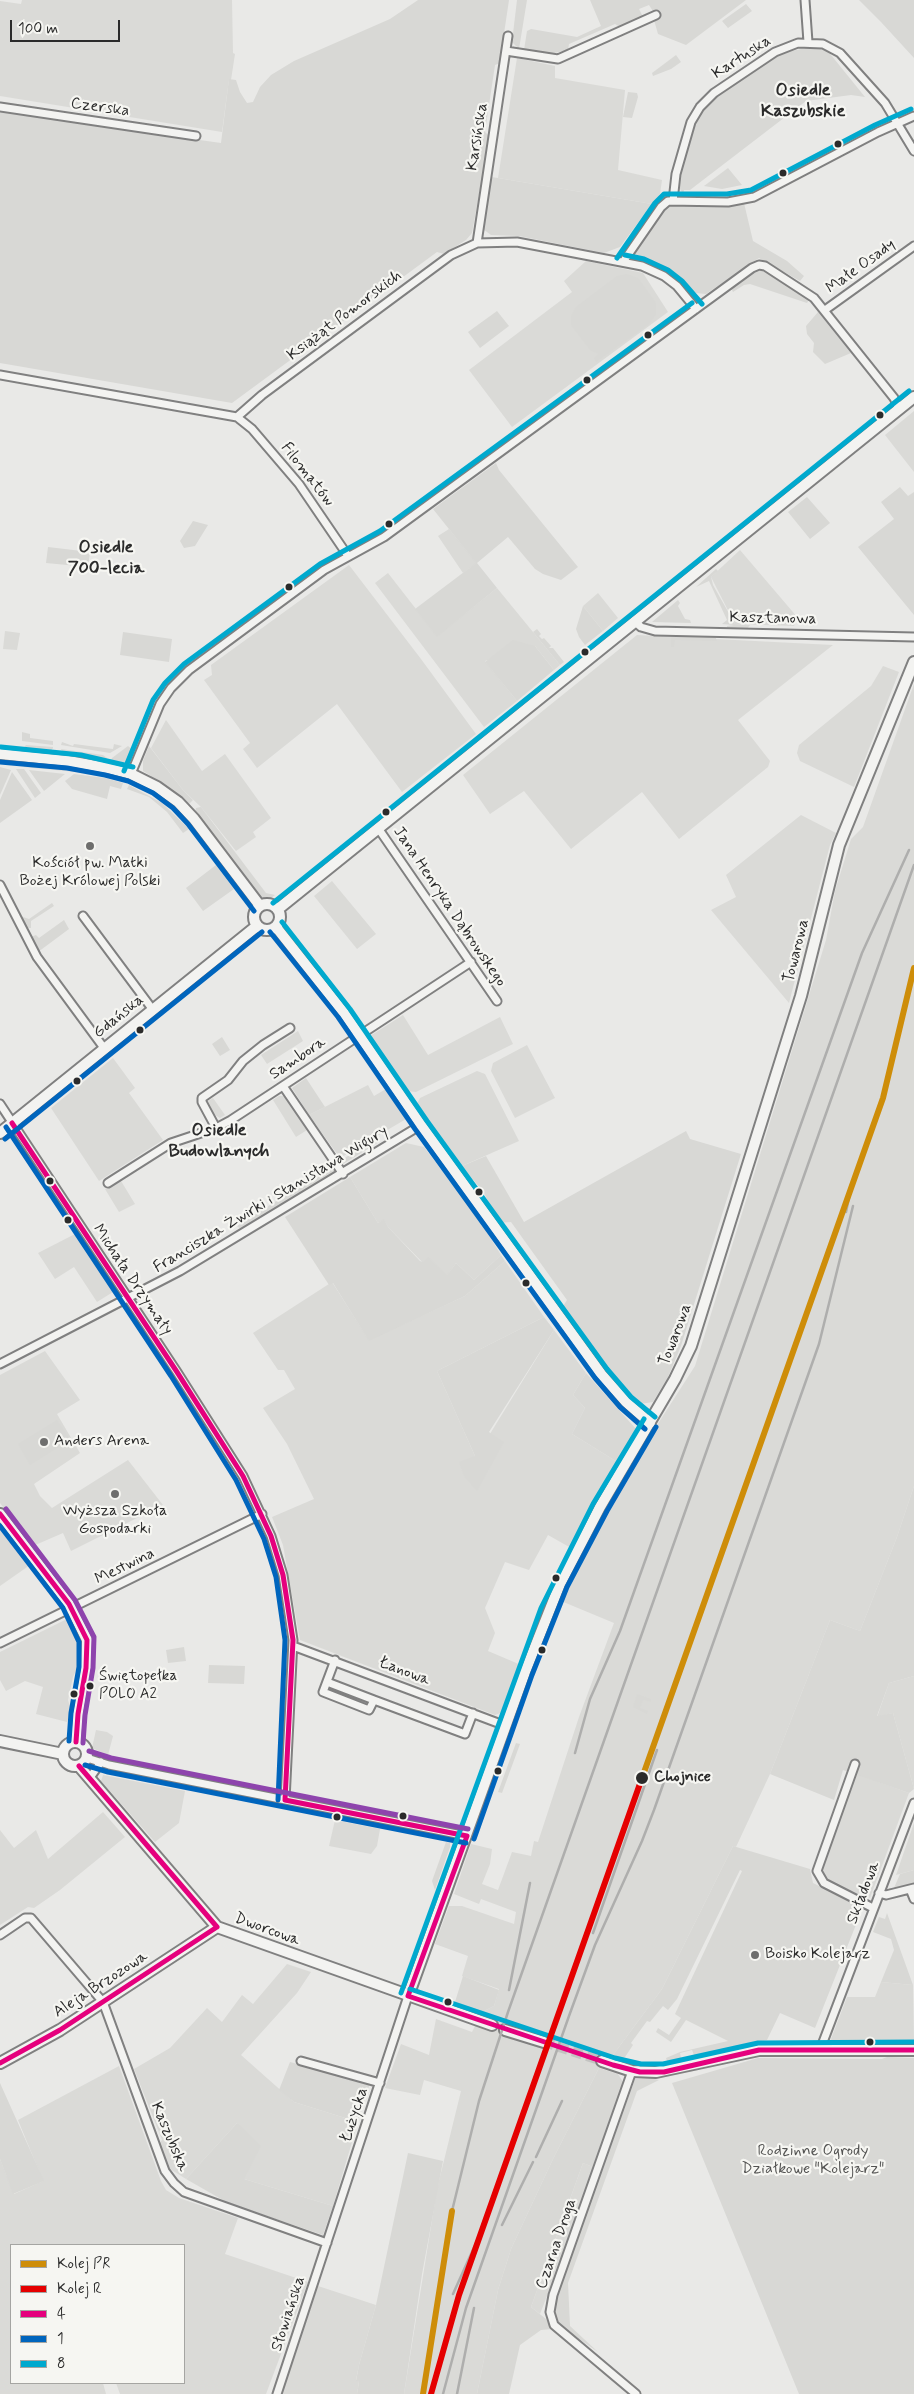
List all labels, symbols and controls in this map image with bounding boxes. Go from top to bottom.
scale bar [12,10,122,42]
text: 100 m [18,19,58,39]
street label: Kartuska [709,32,775,84]
district label: Osiedle Kaszubskie [761,80,845,122]
street label: Czerska [69,94,131,122]
street label: Karsińska [463,102,493,172]
unlabelled marker [833,139,843,149]
unlabelled marker [778,168,788,178]
street label: Małe Osady [823,235,899,299]
street label: Książąt Pomorskich [284,267,406,365]
unlabelled marker [643,330,653,340]
unlabelled marker [582,375,592,385]
unlabelled marker [875,410,885,420]
street label: Filomatów [276,439,338,511]
unlabelled marker [384,519,394,529]
district label: Osiedle 700-lecia [68,537,144,580]
unlabelled marker [284,582,294,592]
street label: Kasztanowa [729,609,817,629]
unlabelled marker [580,647,590,657]
unlabelled marker [381,807,391,817]
street label: Jana Henryka Dąbrowskego [388,823,510,991]
marker: Kościół pw. Matki Bożej Królowej Polski [84,840,96,852]
place label: Kościół pw. Matki Bożej Królowej Polski [20,854,160,892]
street label: Towarowa [780,917,814,985]
street label: Gdańska [90,991,148,1043]
unlabelled marker [135,1025,145,1035]
street label: Sambora [266,1033,330,1085]
unlabelled marker [72,1076,82,1086]
district label: Osiedle Budowlanych [169,1120,269,1162]
street label: Franciszka Żwirki i Stanisława Wigury [150,1122,392,1278]
unlabelled marker [45,1176,55,1186]
unlabelled marker [474,1187,484,1197]
unlabelled marker [63,1215,73,1225]
street label: Michała Drzymały [88,1221,176,1339]
unlabelled marker [521,1278,531,1288]
street label: Towarowa [655,1301,697,1369]
place label: Anders Arena [54,1432,149,1452]
marker: Anders Arena [38,1436,50,1448]
marker: Wyższa Szkoła Gospodarki [109,1488,121,1500]
place label: Wyższa Szkoła Gospodarki [63,1502,167,1540]
street label: Mestwina [92,1544,158,1590]
unlabelled marker [551,1573,561,1583]
unlabelled marker [537,1645,547,1655]
street label: Łanowa [376,1653,432,1691]
place label: Świętopełka POLO A2 [99,1668,177,1703]
marker: Świętopełka POLO A2 [85,1681,95,1691]
unlabelled marker [69,1689,79,1699]
unlabelled marker [493,1766,503,1776]
place label: Chojnice [654,1768,711,1788]
marker: Chojnice [634,1770,650,1786]
unlabelled marker [398,1811,408,1821]
unlabelled marker [332,1812,342,1822]
street label: Składowa [843,1859,885,1927]
street label: Dworcowa [232,1909,302,1951]
place label: Boisko Kolejarz [765,1945,870,1965]
street label: Aleja Brzozowa [50,1947,152,2023]
marker: Boisko Kolejarz [749,1949,761,1961]
unlabelled marker [443,1997,453,2007]
unlabelled marker [865,2037,875,2047]
street label: Łużycka [337,2085,373,2145]
street label: Kaszubska [146,2100,192,2174]
park label: Rodzinne Ogrody Działkowe "Kolejarz" [742,2142,884,2180]
street label: Czarna Droga [533,2196,581,2292]
legend [10,2244,185,2384]
text: Kolej PR [57,2254,111,2274]
street label: Słowiańska [268,2274,310,2354]
text: Kolej R [57,2279,102,2299]
text: 4 [57,2304,66,2324]
text: 1 [57,2329,64,2349]
text: 8 [57,2354,65,2374]

